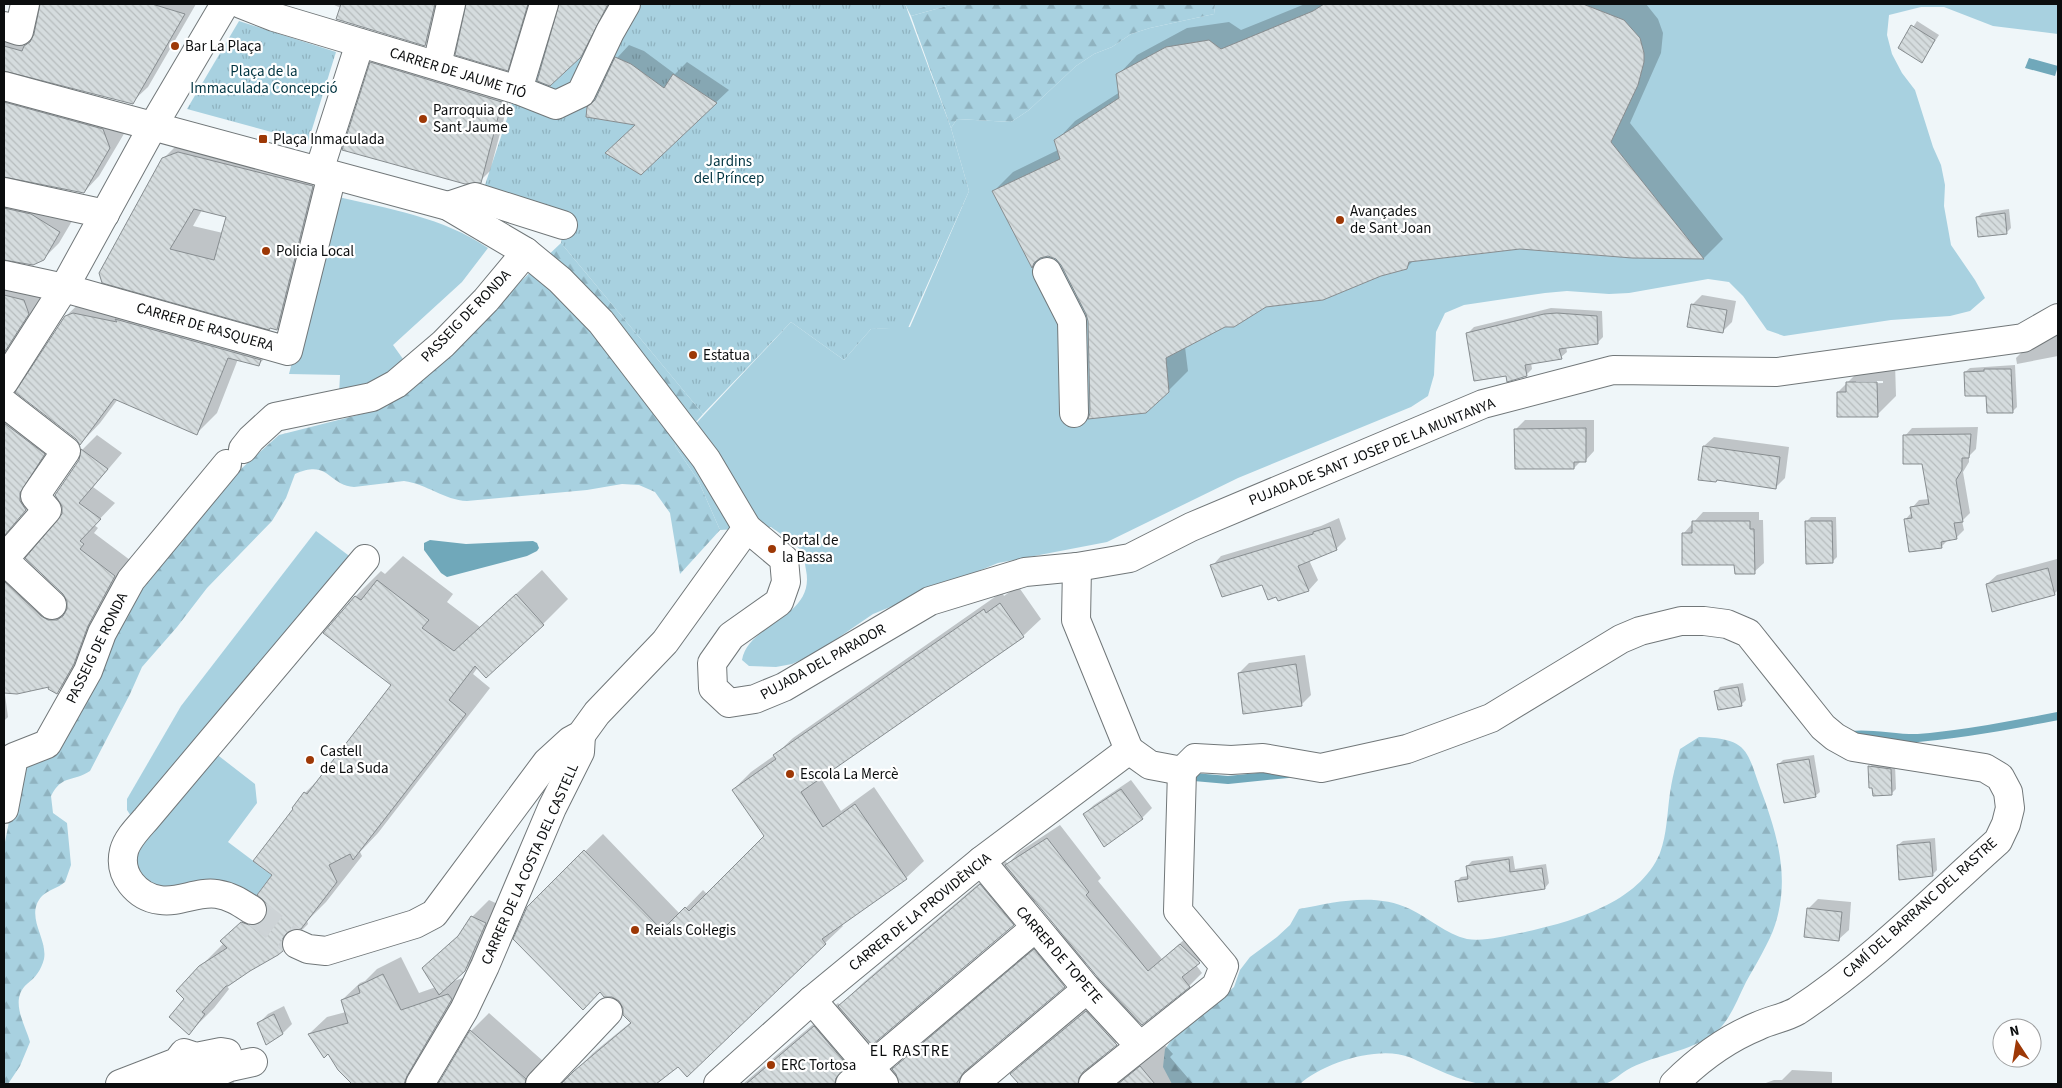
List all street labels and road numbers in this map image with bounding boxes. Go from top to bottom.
street label: CARRER DE JAUME TIÓ [387,42,529,104]
street label: PASSEIG DE RONDA [416,264,516,367]
street label: CARRER DE RASQUERA [134,297,277,357]
street label: PUJADA DE SANT JOSEP DE LA MUNTANYA [1246,393,1499,511]
street label: PASSEIG DE RONDA [61,588,133,707]
street label: PUJADA DEL PARADOR [756,618,890,705]
street label: CARRER DE LA COSTA DEL CASTELL [476,760,584,968]
street label: CAMÍ DEL BARRANC DEL RASTRE [1838,833,2002,983]
street label: CARRER DE LA PROVIDÈNCIA [844,847,996,976]
street label: CARRER DE TOPETE [1011,902,1107,1008]

